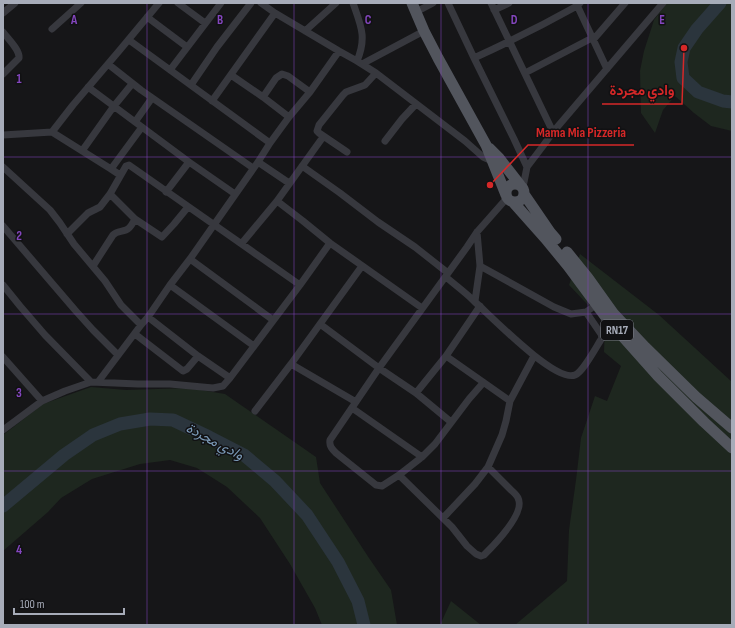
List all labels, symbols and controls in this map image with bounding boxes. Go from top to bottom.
text: A [70,12,78,28]
text: B [217,12,223,28]
text: C [365,12,372,28]
text: D [511,12,518,28]
text: E [659,12,665,28]
text: 1 [16,71,22,87]
callout: وادي مجردة [602,78,682,104]
text: وادي مجردة [610,82,674,102]
callout: Mama Mia Pizzeria [528,119,634,145]
text: Mama Mia Pizzeria [536,124,626,141]
text: 2 [16,228,22,244]
road number: RN17 [601,320,633,340]
text: 3 [16,385,22,401]
water label: وادي مجردة [182,419,247,467]
text: 4 [16,542,22,558]
scale bar [14,590,124,616]
text: 100 m [20,597,45,612]

